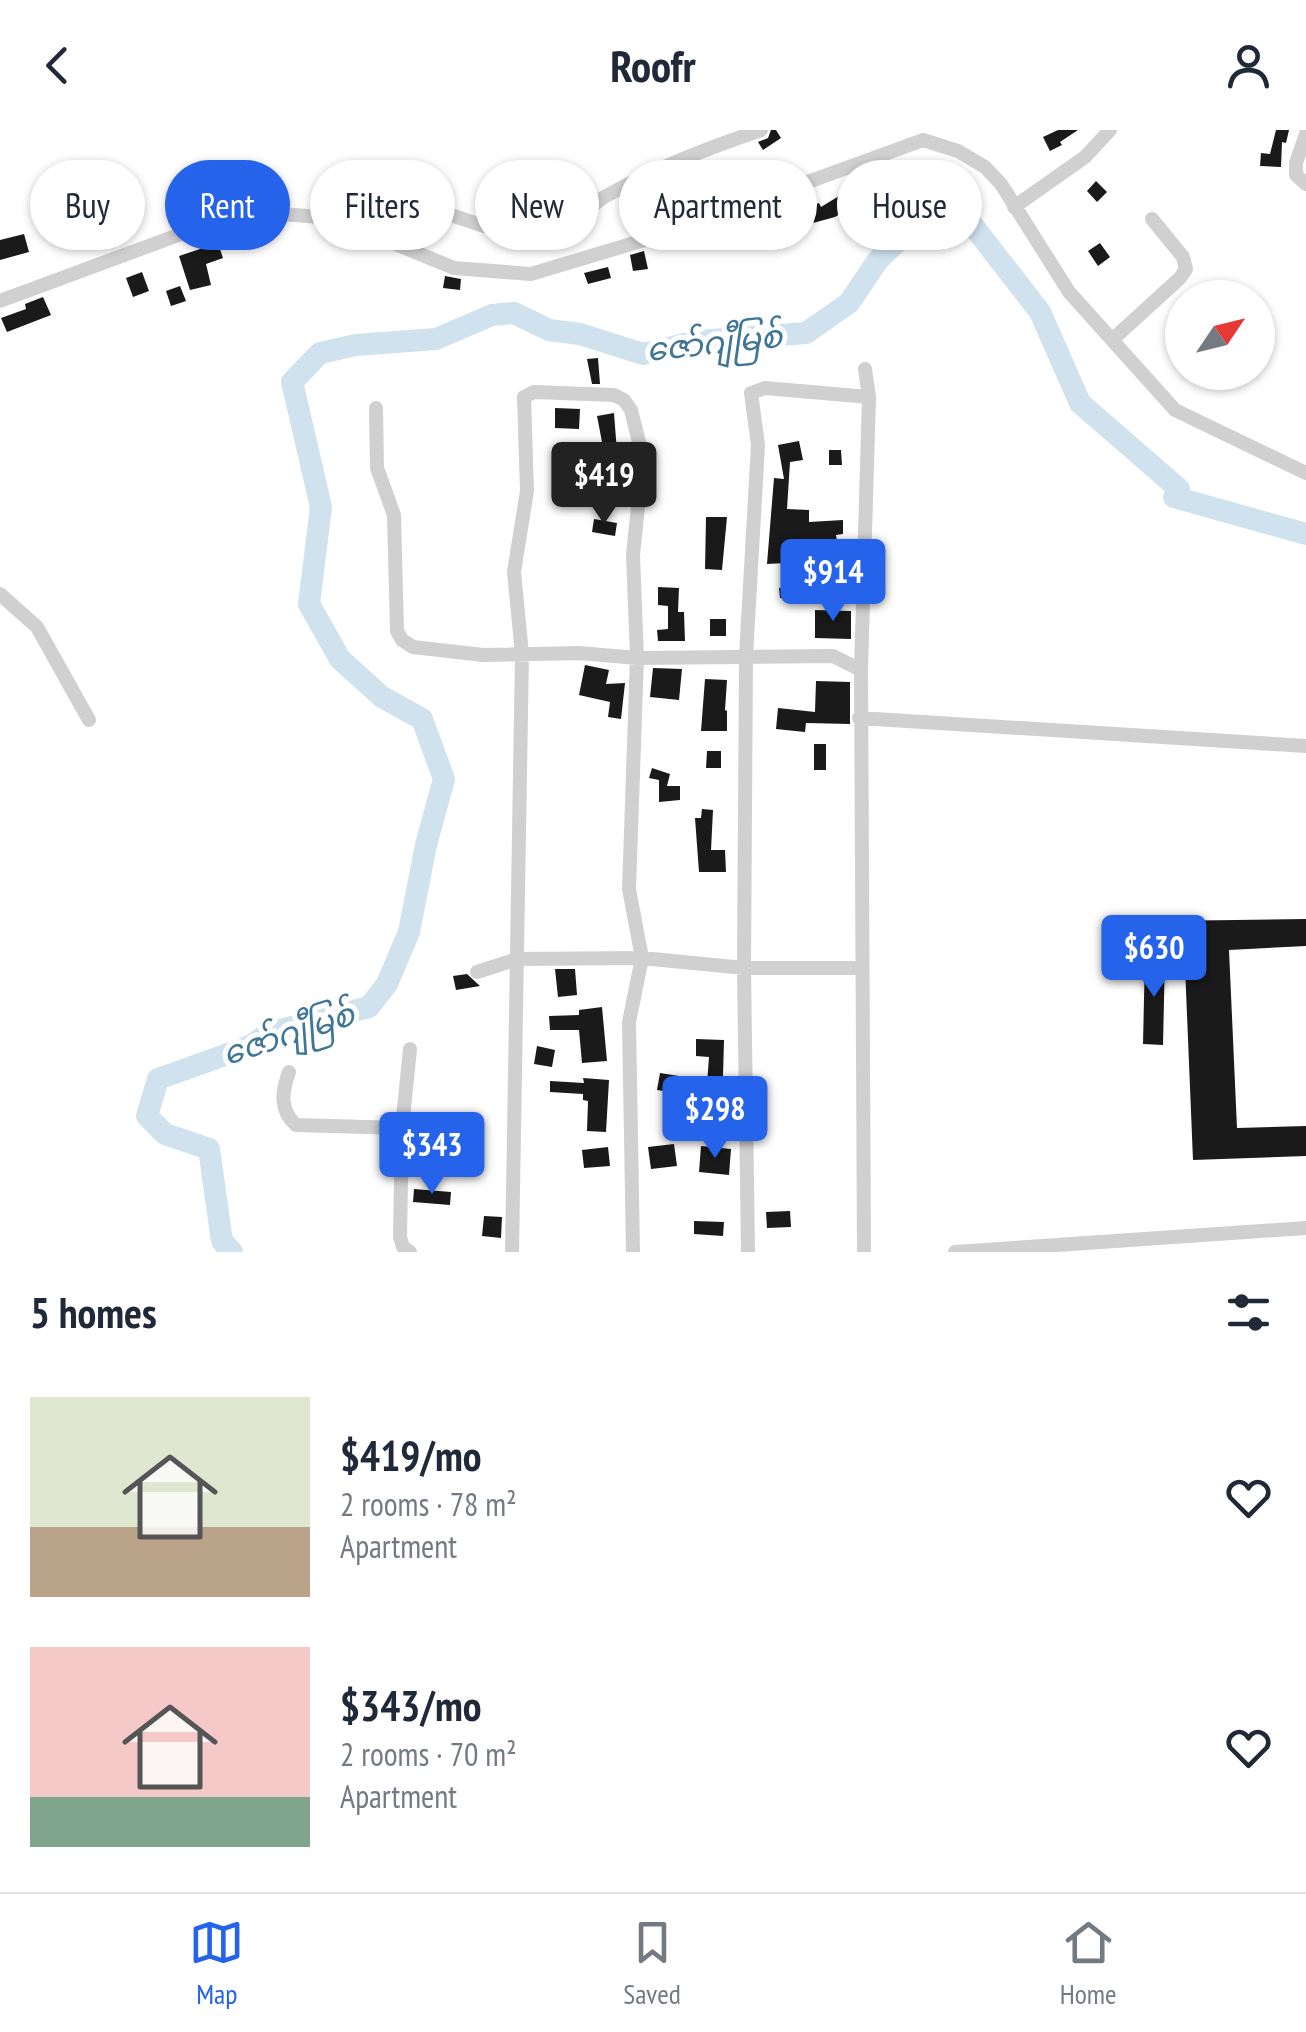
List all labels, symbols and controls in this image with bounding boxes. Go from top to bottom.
text: Roofr [610,36,696,94]
icon: back [30,38,85,93]
icon: person [1221,38,1276,93]
chip: Buy [30,160,145,250]
chip: Rent [165,160,290,250]
chip: Filters [310,160,455,250]
chip: New [475,160,599,250]
chip: Apartment [619,160,817,250]
chip: House [837,160,982,250]
north arrow [1165,280,1275,390]
map controls [1165,280,1275,390]
water label: ဇော်ဂျီမြစ် [644,314,787,376]
pin: $419 [545,442,663,527]
text: $419 [573,453,635,495]
pin: $914 [774,539,892,624]
text: $914 [802,550,864,592]
pin: $630 [1095,915,1213,1000]
text: $630 [1123,926,1185,968]
water label: ဇော်ဂျီမြစ် [217,991,363,1080]
pin: $298 [656,1076,774,1161]
text: $298 [684,1087,746,1129]
pin: $343 [373,1112,491,1197]
text: $343 [401,1123,463,1165]
text: 5 homes [30,1285,157,1340]
icon: filters [1221,1285,1276,1340]
text: $419/mo [340,1428,482,1483]
icon: home [110,1437,230,1557]
icon: heart [1221,1470,1276,1525]
text: 2 rooms · 78 m² [340,1483,517,1525]
text: Apartment [340,1525,457,1567]
text: $343/mo [340,1678,482,1733]
icon: home [110,1687,230,1807]
icon: heart [1221,1720,1276,1775]
text: 2 rooms · 70 m² [340,1733,517,1775]
text: Apartment [340,1775,457,1817]
tab: Map [189,1915,244,2012]
tab: Saved [623,1915,681,2012]
tab: Home [1060,1915,1117,2012]

